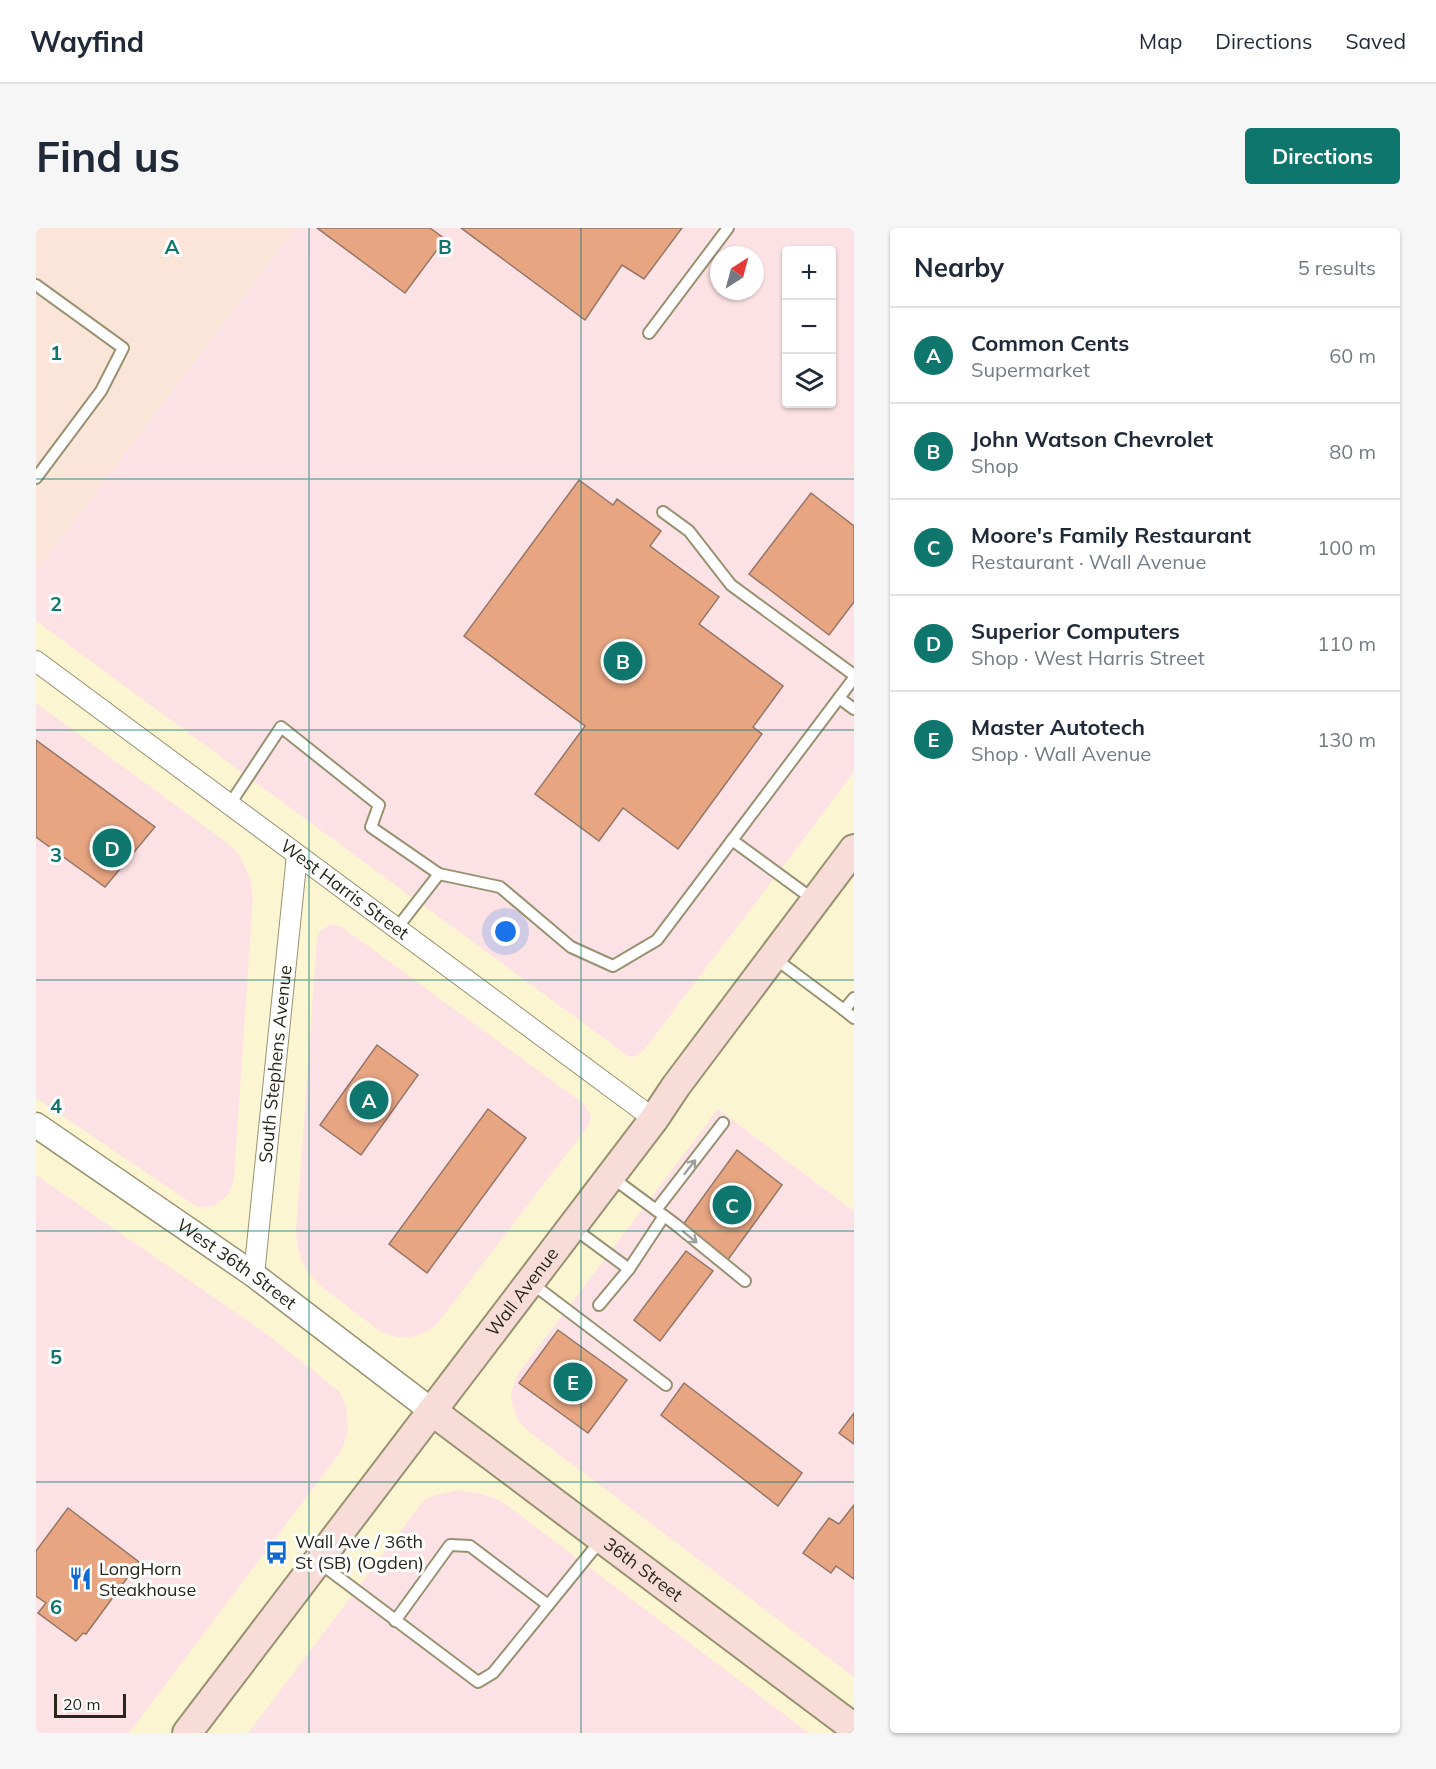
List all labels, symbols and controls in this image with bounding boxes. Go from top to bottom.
text: Wayfind [30,24,144,59]
text: Map [1139,28,1182,54]
text: Directions [1215,28,1312,54]
text: Saved [1345,28,1406,54]
button: Directions [1245,128,1400,184]
text: Find us [36,130,180,183]
text: A [165,234,180,259]
text: B [438,234,452,259]
north arrow [710,246,764,300]
map controls [782,246,836,408]
button: + [782,246,836,300]
text: Nearby [914,251,1004,284]
text: 5 results [1298,255,1376,280]
button: − [782,300,836,354]
text: Common Cents [971,329,1129,357]
text: 1 [50,340,62,365]
text: A [926,343,941,368]
text: 60 m [1329,343,1376,368]
button: layers [782,354,836,408]
text: Supermarket [971,357,1090,382]
text: John Watson Chevrolet [971,425,1213,453]
text: B [927,439,940,464]
text: 80 m [1329,439,1376,464]
text: Shop [971,453,1019,478]
text: Moore's Family Restaurant [971,521,1251,549]
text: C [927,535,940,560]
text: 100 m [1317,535,1376,560]
text: Restaurant · Wall Avenue [971,549,1206,574]
text: 2 [50,591,62,616]
text: Superior Computers [971,617,1180,645]
text: D [926,631,941,656]
text: 110 m [1317,631,1376,656]
pin: B [604,638,642,684]
text: Shop · West Harris Street [971,645,1205,670]
text: Master Autotech [971,713,1145,741]
text: E [928,727,939,752]
text: 130 m [1317,727,1376,752]
text: Shop · Wall Avenue [971,741,1151,766]
pin: D [92,826,132,870]
street label: West Harris Street [276,834,414,944]
text: 3 [50,842,62,867]
your location [491,917,520,946]
street label: South Stephens Avenue [254,964,297,1164]
pin: A [350,1078,388,1122]
text: 4 [50,1093,62,1118]
one-way arrow [683,1159,696,1175]
pin: C [712,1182,752,1228]
street label: West 36th Street [172,1213,301,1314]
one-way arrow [682,1230,698,1243]
street label: Wall Avenue [481,1243,563,1341]
text: 5 [50,1344,62,1369]
pin: E [554,1360,592,1404]
place label: Wall Ave / 36th St (SB) (Ogden) [295,1530,424,1574]
street label: 36th Street [599,1532,687,1606]
bus stop icon: Wall Ave / 36th St (SB) (Ogden) [264,1539,290,1565]
place label: LongHorn Steakhouse [99,1557,196,1601]
restaurant icon: LongHorn Steakhouse [68,1566,94,1592]
text: 6 [50,1594,62,1619]
scale bar [54,1691,126,1718]
text: 20 m [63,1694,100,1714]

